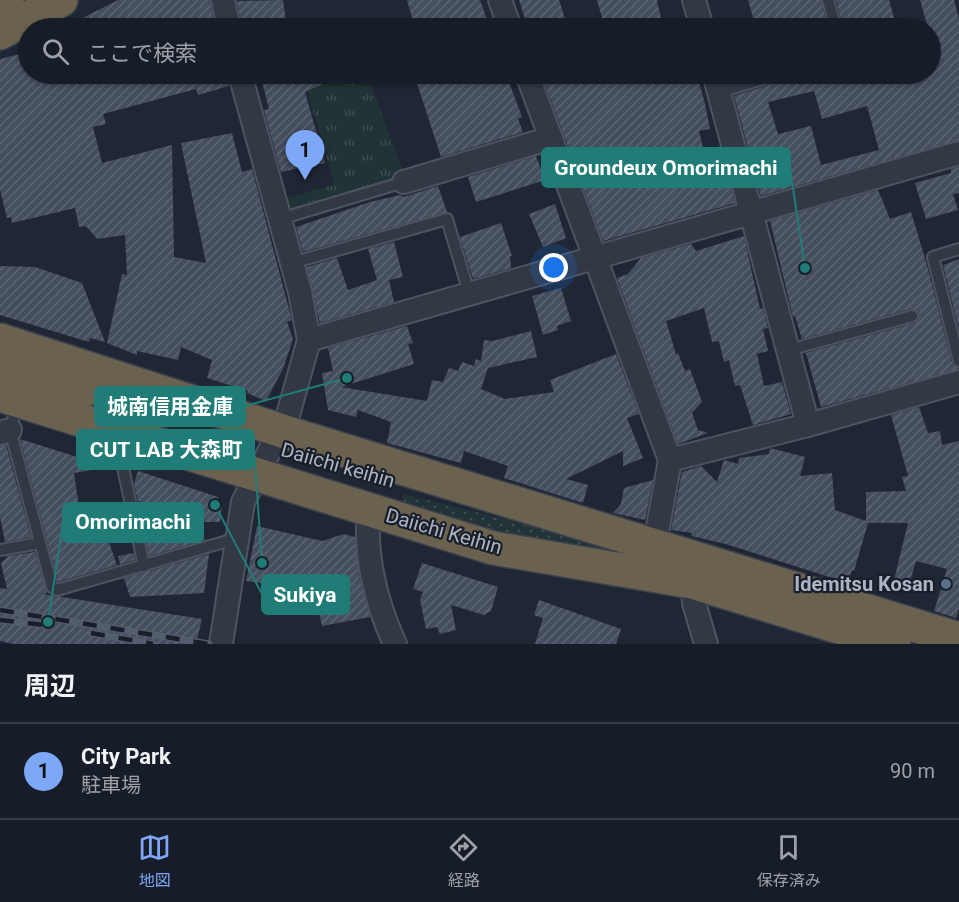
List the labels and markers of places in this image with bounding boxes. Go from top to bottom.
pin: 1 [286,130,324,180]
callout: Groundeux Omorimachi [542,148,790,187]
callout: 城南信用金庫 [95,387,245,426]
callout: CUT LAB 大森町 [77,430,254,469]
callout: Omorimachi [63,503,203,542]
place label: Idemitsu Kosan [794,572,934,596]
callout: Sukiya [262,575,349,614]
marker: Idemitsu Kosan [939,577,953,591]

